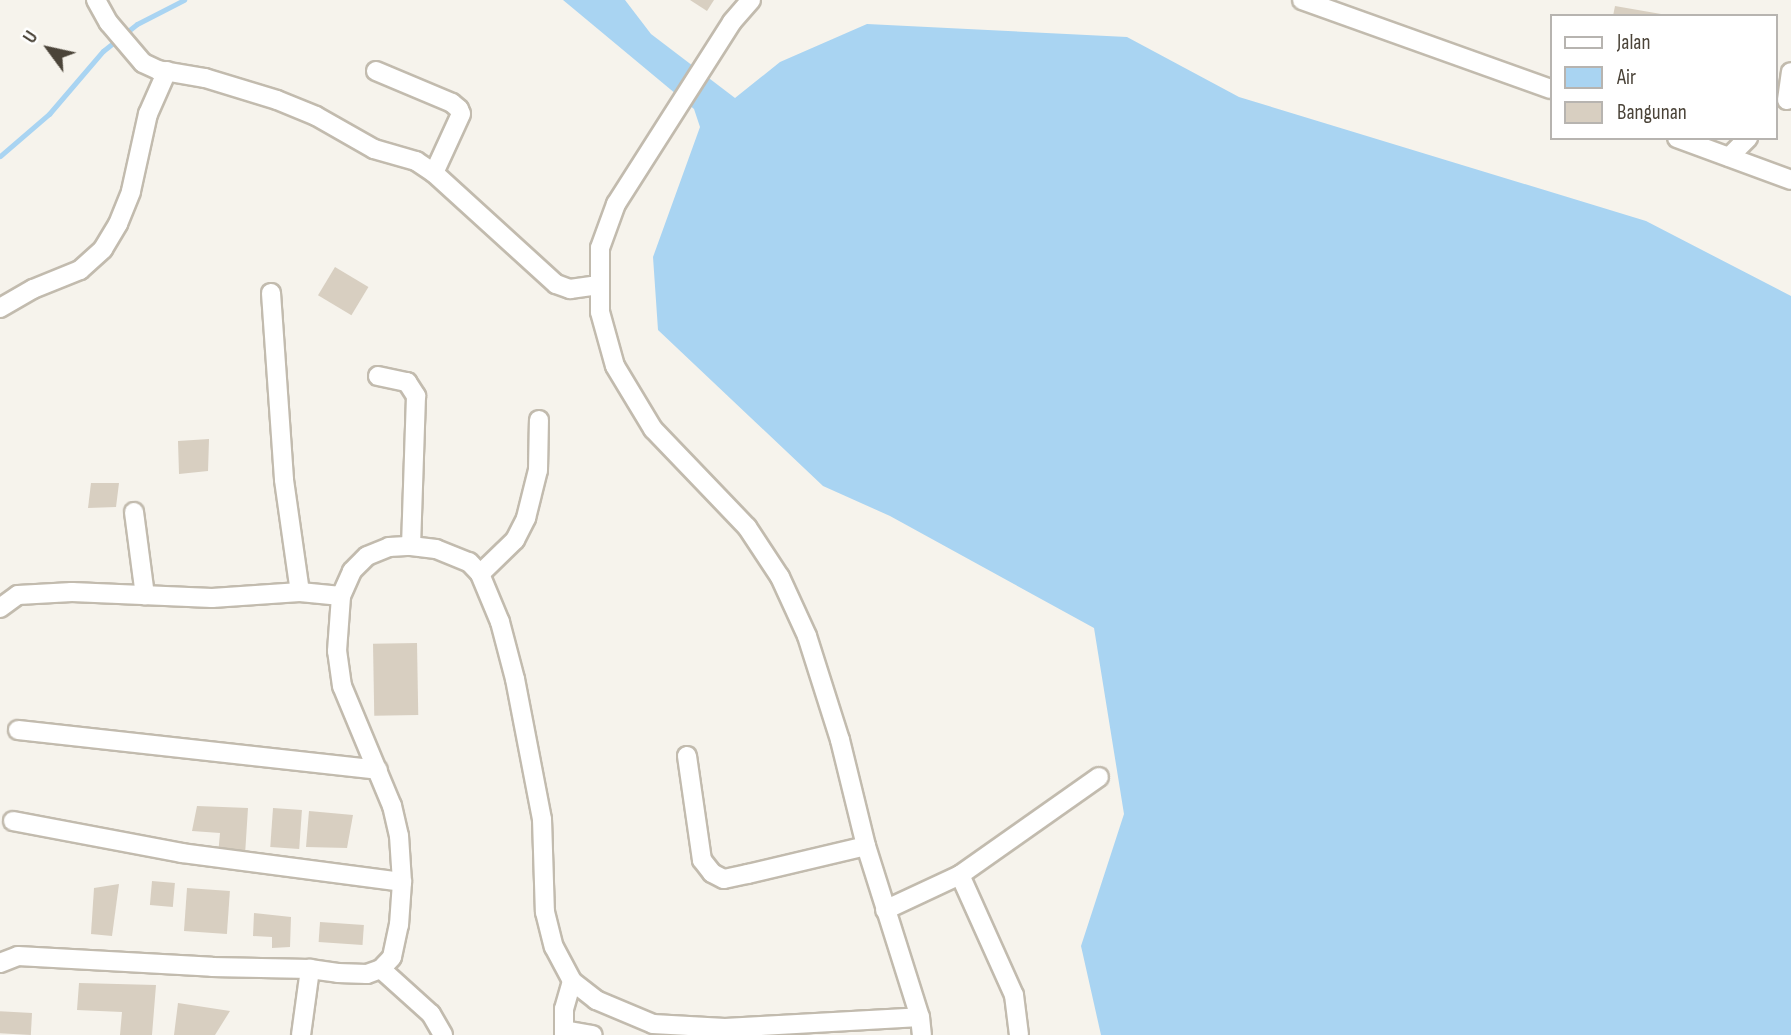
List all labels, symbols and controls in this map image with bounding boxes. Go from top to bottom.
north arrow [14,14,84,84]
legend [1550,14,1777,140]
text: U [19,27,43,48]
text: Jalan [1617,30,1650,55]
text: Air [1617,65,1636,90]
text: Bangunan [1617,100,1687,125]

